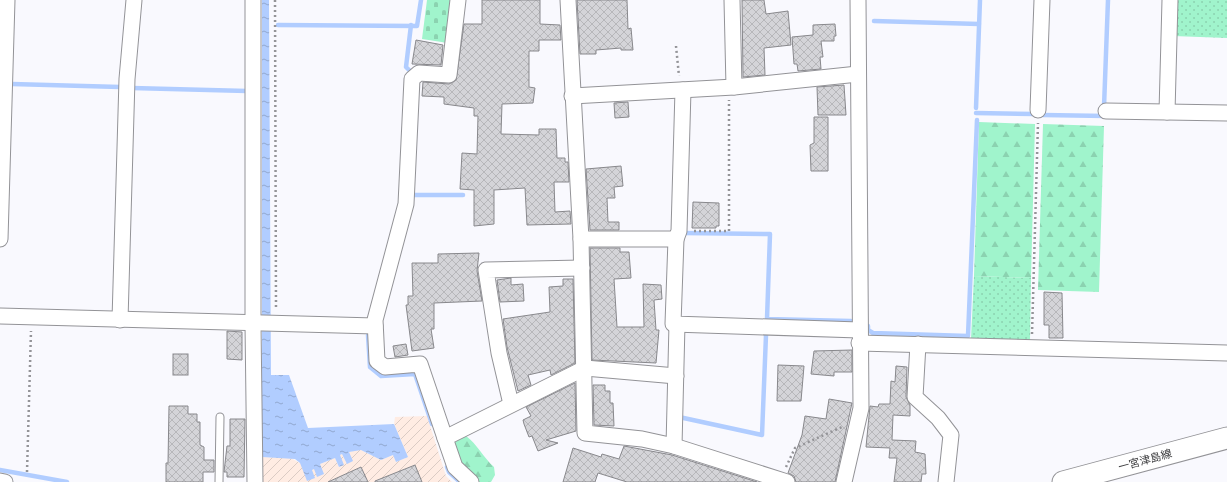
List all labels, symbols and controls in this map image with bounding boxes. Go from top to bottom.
street label: 一宮津島線 [1117,446,1173,474]

